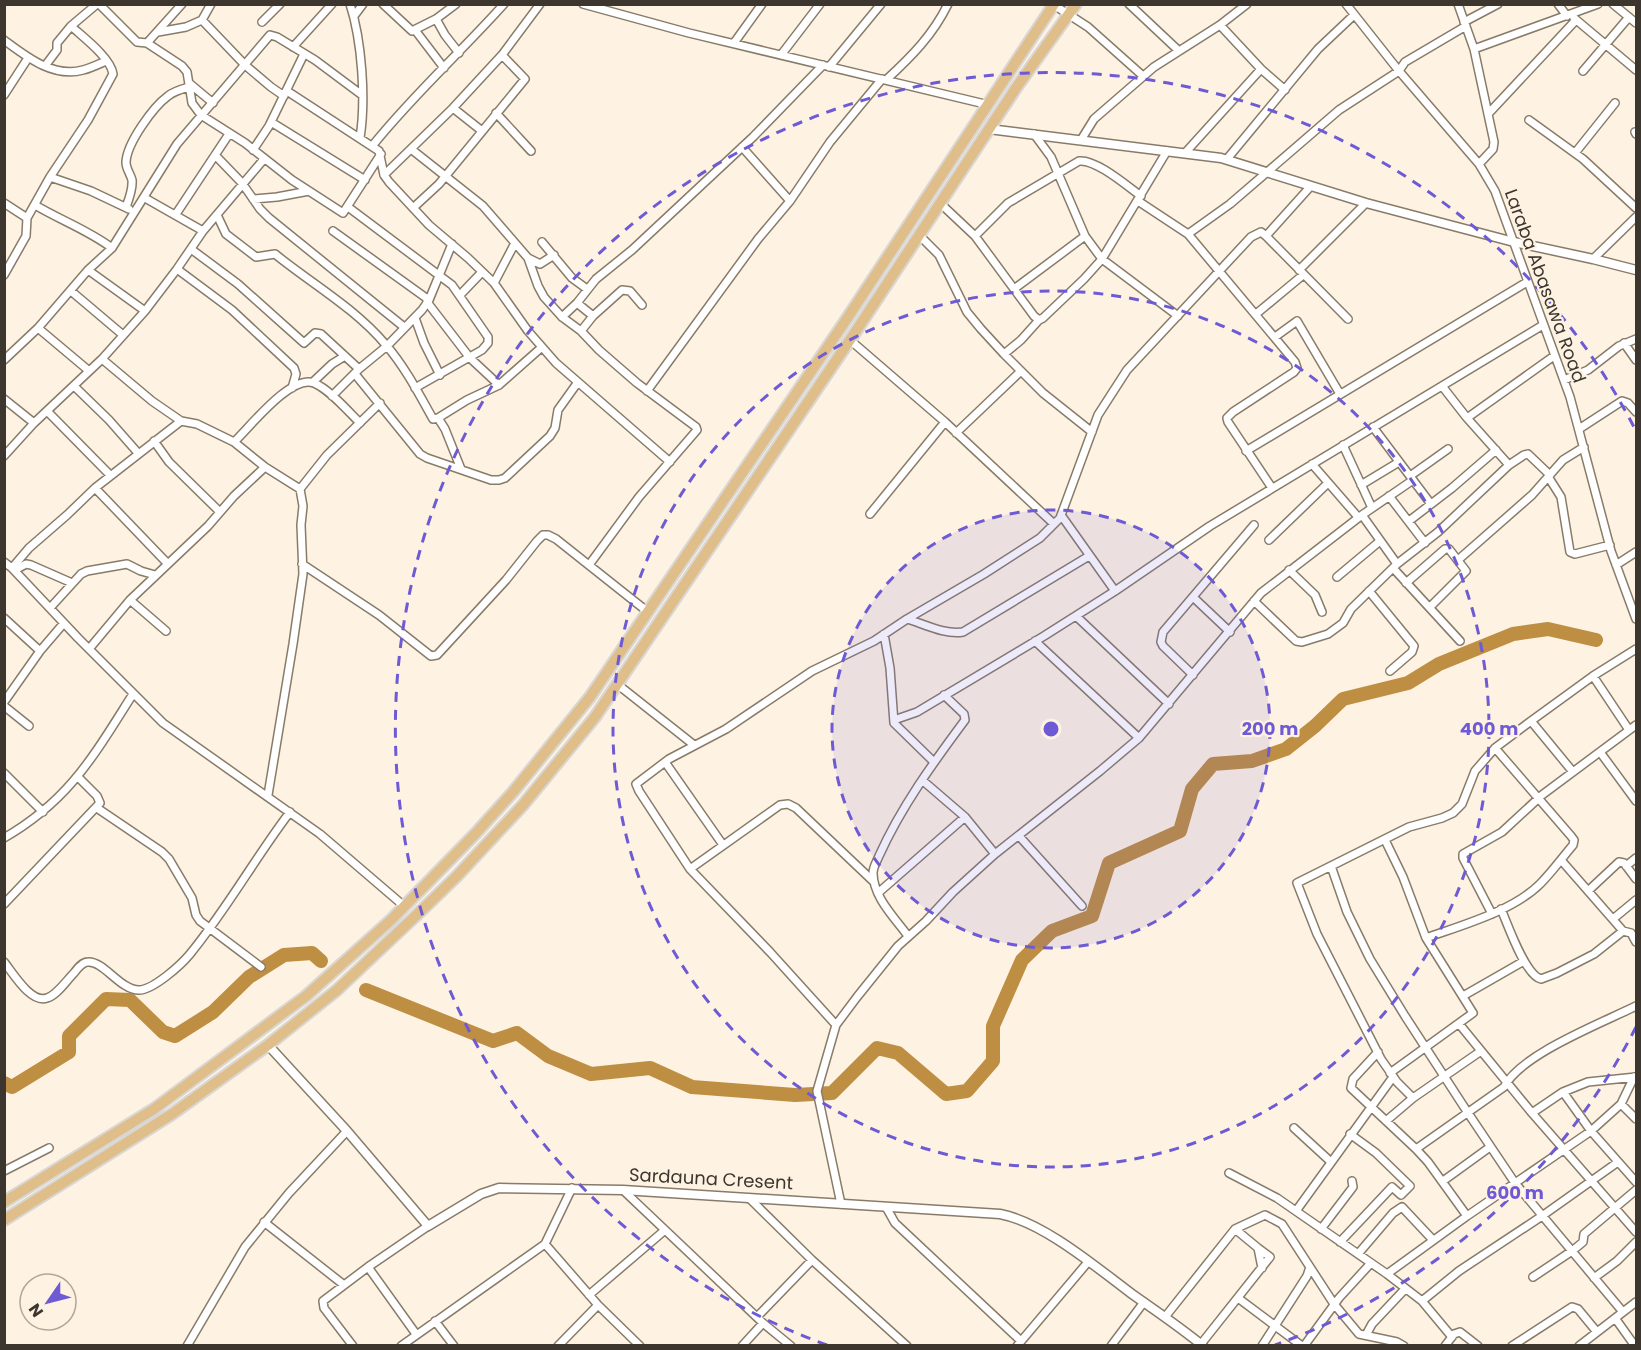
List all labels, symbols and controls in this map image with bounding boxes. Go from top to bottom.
street label: Laraba Abasawa Road [1499,185,1592,386]
text: 200 m [1242,716,1298,741]
text: 400 m [1460,716,1518,741]
centre of rings [1041,719,1061,739]
street label: Sardauna Cresent [628,1162,794,1195]
text: 600 m [1486,1180,1544,1205]
north arrow [18,1272,78,1332]
text: N [23,1299,49,1322]

